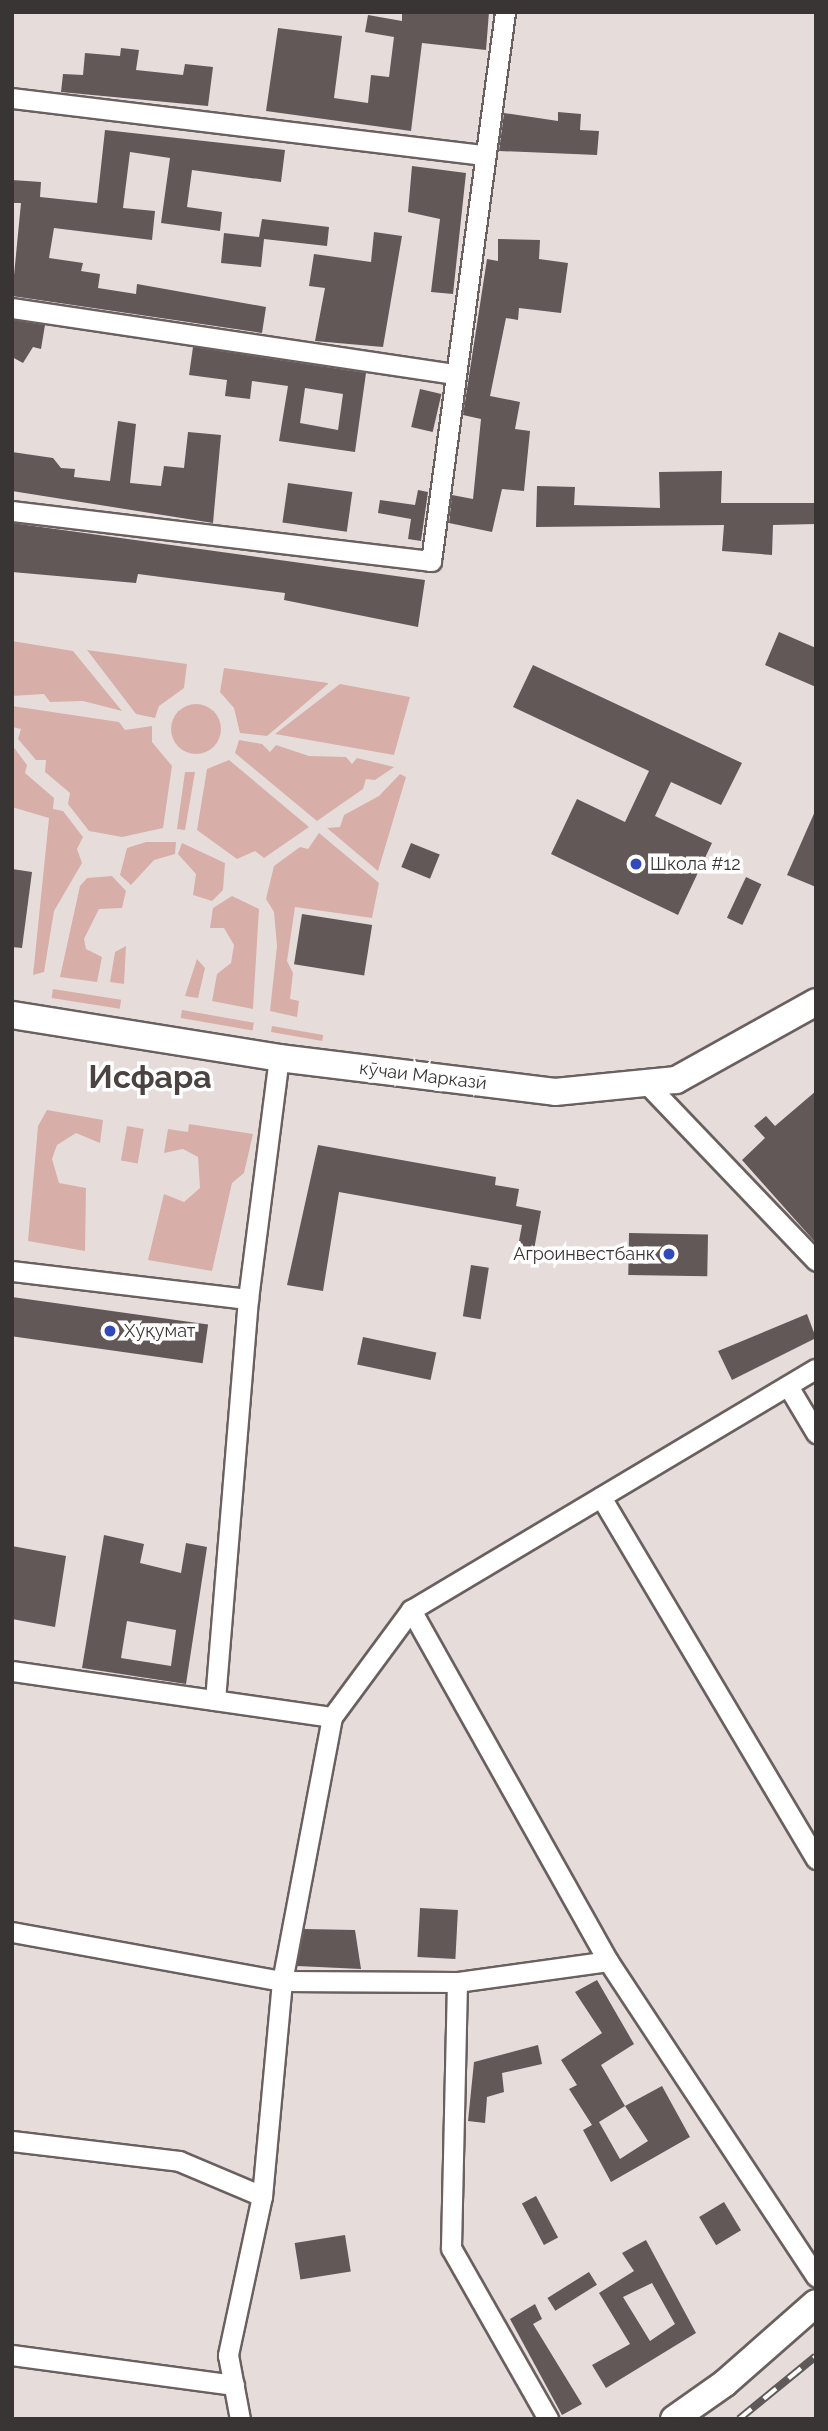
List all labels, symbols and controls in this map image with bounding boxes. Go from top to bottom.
place label: Школа #12 [650,853,741,875]
marker: Школа #12 [628,856,644,872]
street label: кӯчаи Марказӣ [358,1057,488,1095]
district label: Исфара [88,1058,212,1096]
place label: Агроинвестбанк [513,1243,655,1265]
marker: Агроинвестбанк [661,1246,677,1262]
place label: Хуқумат [124,1320,195,1342]
marker: Хуқумат [102,1323,118,1339]

